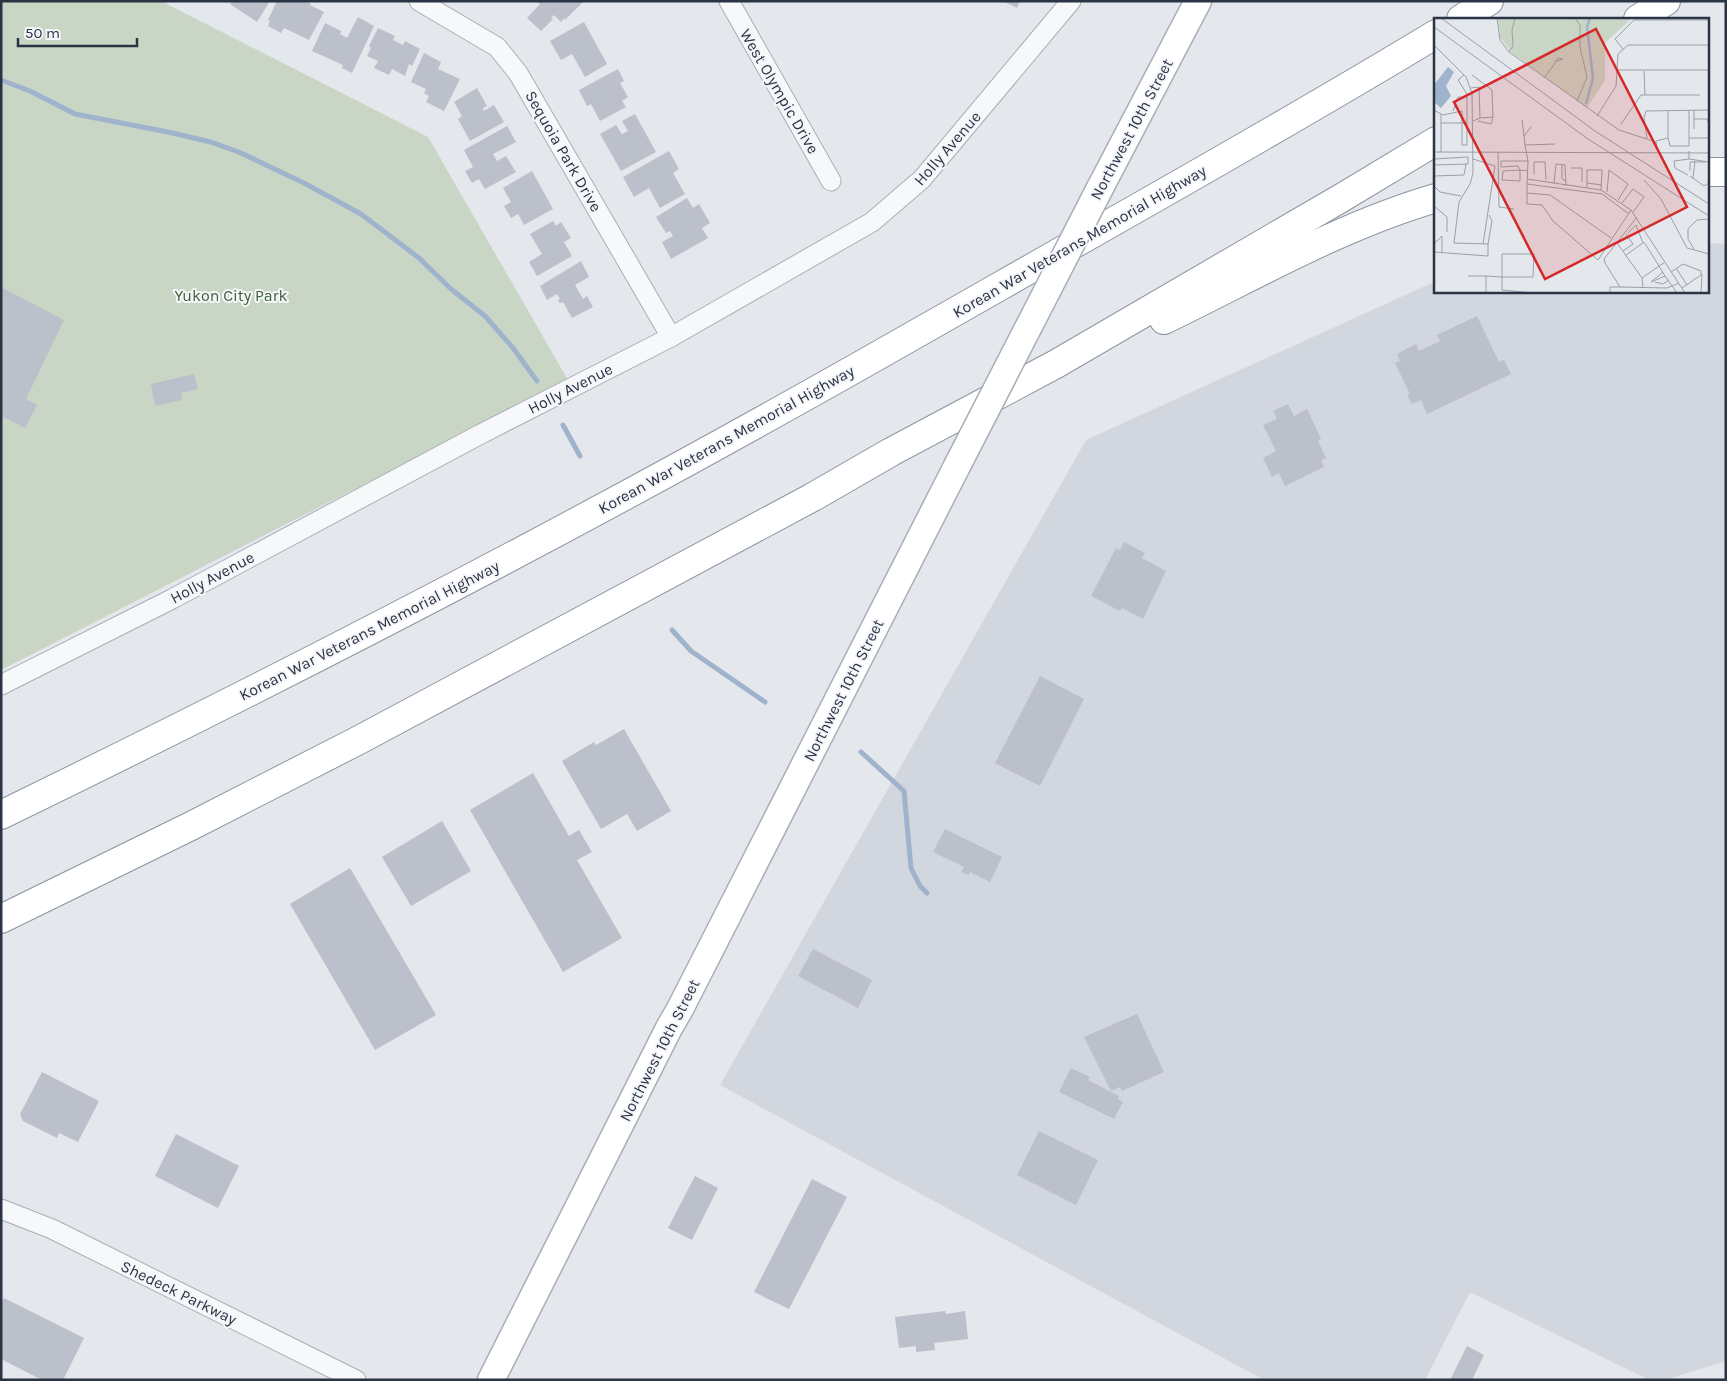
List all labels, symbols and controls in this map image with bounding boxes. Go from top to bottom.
scale bar [18,15,136,47]
inset map [1434,18,1710,292]
text: 50 m [25,24,60,42]
street label: West Olympic Drive [736,25,823,157]
street label: Northwest 10th Street [1086,55,1177,203]
street label: Sequoia Park Drive [521,87,606,215]
street label: Holly Avenue [910,107,985,189]
street label: Korean War Veterans Memorial Highway [949,161,1210,322]
park label: Yukon City Park [175,286,287,305]
street label: Holly Avenue [525,359,616,418]
street label: Korean War Veterans Memorial Highway [595,361,858,518]
street label: Holly Avenue [167,547,257,607]
street label: Korean War Veterans Memorial Highway [236,556,503,705]
street label: Northwest 10th Street [799,616,888,765]
street label: Northwest 10th Street [615,976,704,1125]
street label: Shedeck Parkway [118,1256,240,1329]

